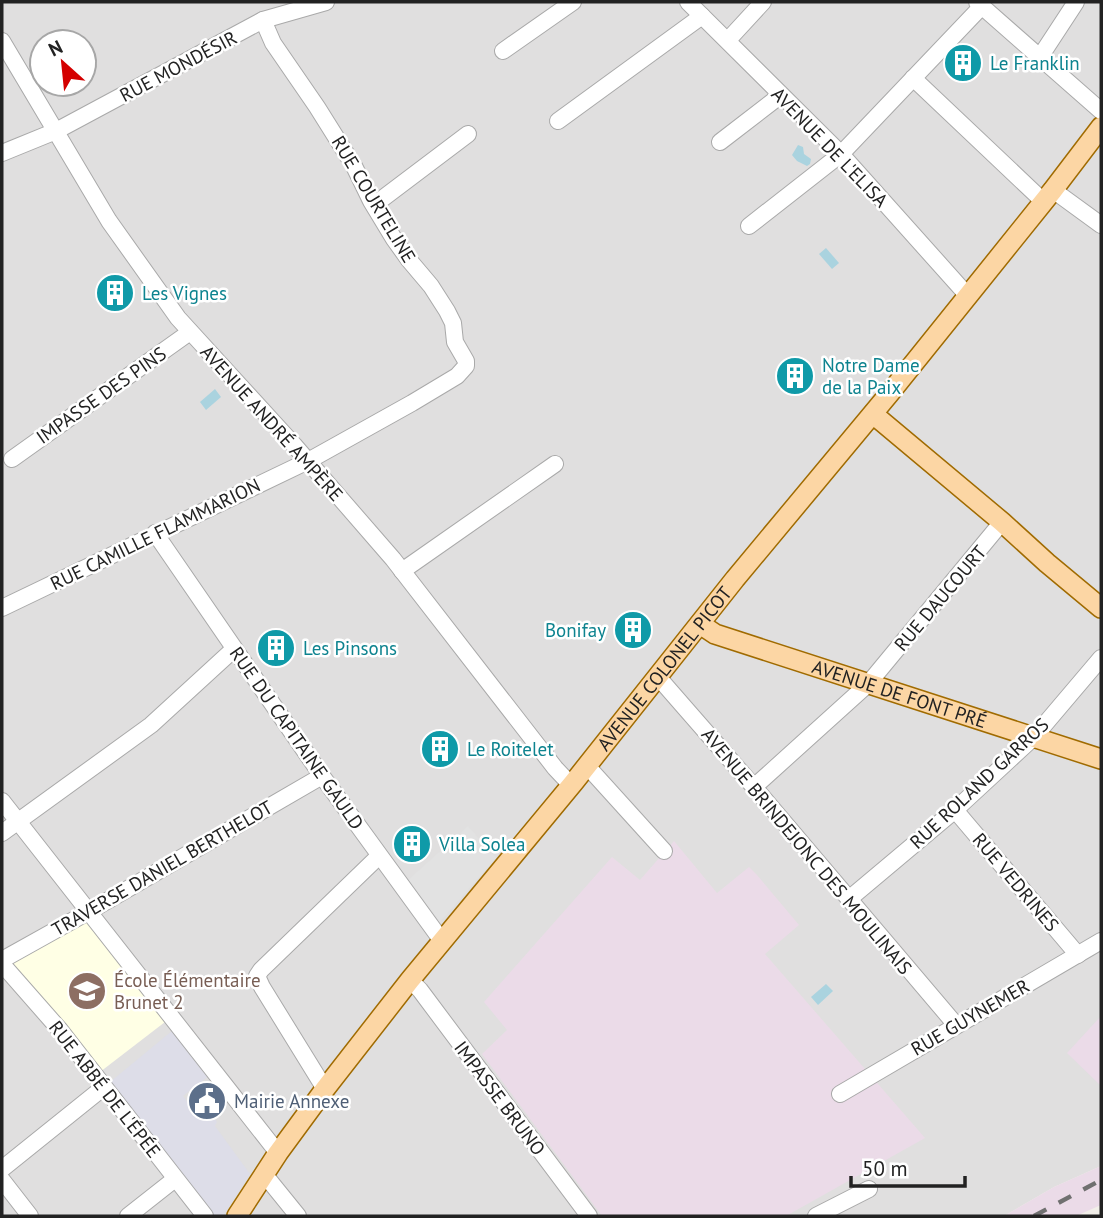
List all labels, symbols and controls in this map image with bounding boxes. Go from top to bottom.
street label: RUE MONDÉSIR [115,25,241,107]
north arrow [28,28,98,98]
text: N [44,34,66,61]
building icon: Le Franklin [942,42,984,84]
place label: Le Franklin [990,51,1080,75]
street label: AVENUE DE L'ELISA [767,82,893,212]
street label: RUE COURTELINE [327,131,421,267]
building icon: Les Vignes [94,272,136,314]
place label: Les Vignes [142,281,227,305]
street label: AVENUE ANDRÉ AMPÈRE [196,340,348,506]
street label: IMPASSE DES PINS [31,341,171,449]
place label: Notre Dame de la Paix [822,353,920,399]
building icon: Notre Dame de la Paix [774,355,816,397]
street label: RUE CAMILLE FLAMMARION [46,473,264,595]
street label: RUE DAUCOURT [889,540,992,656]
street label: AVENUE COLONEL PICOT [592,581,737,755]
building icon: Bonifay [612,609,654,651]
place label: Bonifay [545,618,606,642]
building icon: Les Pinsons [255,627,297,669]
place label: Les Pinsons [303,636,397,660]
street label: RUE DU CAPITAINE GAULD [225,642,369,834]
street label: AVENUE DE FONT PRÉ [809,654,990,733]
street label: RUE ROLAND GARROS [904,712,1054,854]
street label: AVENUE BRINDEJONC DES MOULINAIS [697,723,917,979]
building icon: Le Roitelet [419,728,461,770]
place label: Le Roitelet [467,737,554,761]
street label: TRAVERSE DANIEL BERTHELOT [47,795,277,941]
building icon: Villa Solea [391,823,433,865]
street label: RUE VEDRINES [968,828,1064,936]
place label: Villa Solea [438,832,525,856]
place label: École Élémentaire Brunet 2 [114,968,261,1014]
school or university icon: École Élémentaire Brunet 2 [66,970,108,1012]
street label: RUE GUYNEMER [906,973,1034,1061]
street label: RUE ABBÉ DE L'ÉPÉE [44,1016,166,1162]
street label: IMPASSE BRUNO [449,1036,551,1160]
public building icon: Mairie Annexe [186,1080,228,1122]
place label: Mairie Annexe [234,1089,349,1113]
scale bar [851,1144,965,1188]
text: 50 m [862,1155,908,1182]

